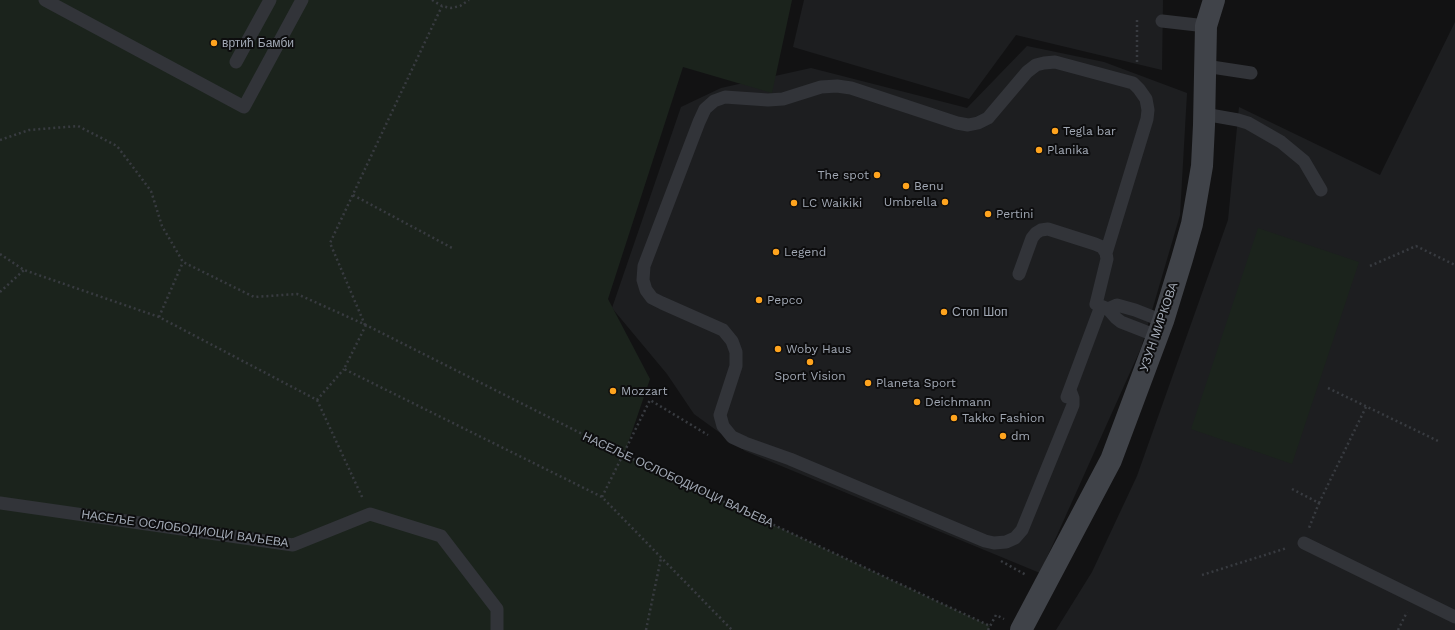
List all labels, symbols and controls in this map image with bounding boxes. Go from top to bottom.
place label: вртић Бамби [222,36,294,50]
marker: вртић Бамби [209,38,219,48]
place label: Tegla bar [1063,124,1116,138]
marker: Tegla bar [1050,126,1060,136]
place label: Planika [1047,143,1089,157]
marker: Planika [1034,145,1044,155]
place label: The spot [818,168,869,182]
marker: The spot [872,170,882,180]
place label: Benu [914,179,944,193]
marker: Benu [901,181,911,191]
place label: Umbrella [884,195,937,209]
place label: LC Waikiki [802,196,862,210]
marker: Umbrella [940,197,950,207]
marker: LC Waikiki [789,198,799,208]
place label: Pertini [996,207,1034,221]
marker: Pertini [983,209,993,219]
place label: Legend [784,245,826,259]
marker: Legend [771,247,781,257]
street label: УЗУН МИРКОВА [1137,281,1181,373]
place label: Pepco [767,293,803,307]
marker: Pepco [754,295,764,305]
place label: Стоп Шоп [952,305,1007,319]
marker: Стоп Шоп [939,307,949,317]
place label: Woby Haus [786,342,851,356]
marker: Woby Haus [773,344,783,354]
marker: Sport Vision [805,357,815,367]
place label: Sport Vision [774,369,846,383]
place label: Planeta Sport [876,376,956,390]
marker: Planeta Sport [863,378,873,388]
place label: Mozzart [621,384,667,398]
marker: Mozzart [608,386,618,396]
place label: Deichmann [925,395,991,409]
marker: Deichmann [912,397,922,407]
place label: Takko Fashion [962,411,1045,425]
marker: Takko Fashion [949,413,959,423]
street label: НАСЕЉЕ ОСЛОБОДИОЦИ ВАЉЕВА [580,429,776,531]
place label: dm [1011,429,1030,443]
marker: dm [998,431,1008,441]
street label: НАСЕЉЕ ОСЛОБОДИОЦИ ВАЉЕВА [80,507,290,551]

